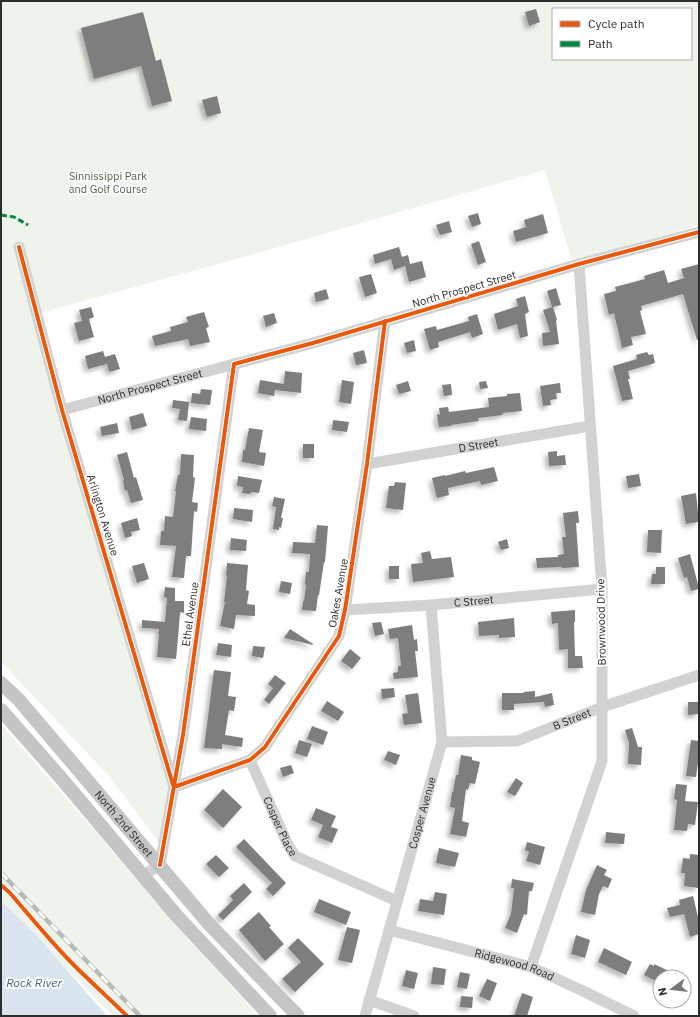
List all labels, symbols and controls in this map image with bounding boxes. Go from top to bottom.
legend [552,8,692,60]
text: Cycle path [588,16,645,31]
text: Path [588,36,613,51]
park label: Sinnissippi Park and Golf Course [69,169,147,196]
street label: North Prospect Street [410,267,518,311]
street label: North Prospect Street [96,366,204,407]
street label: D Street [457,435,500,455]
street label: Arlington Avenue [84,473,122,557]
street label: Oakes Avenue [325,557,351,629]
street label: Brownwood Drive [593,578,609,666]
street label: Ethel Avenue [179,581,201,647]
street label: C Street [453,592,494,610]
street label: B Street [551,705,593,733]
street label: Cosper Avenue [405,775,439,850]
street label: North 2nd Street [92,788,156,860]
street label: Cosper Place [260,794,300,859]
street label: Ridgewood Road [473,946,556,984]
north arrow [652,969,692,1009]
water label: Rock River [6,975,62,990]
text: N [655,986,670,997]

